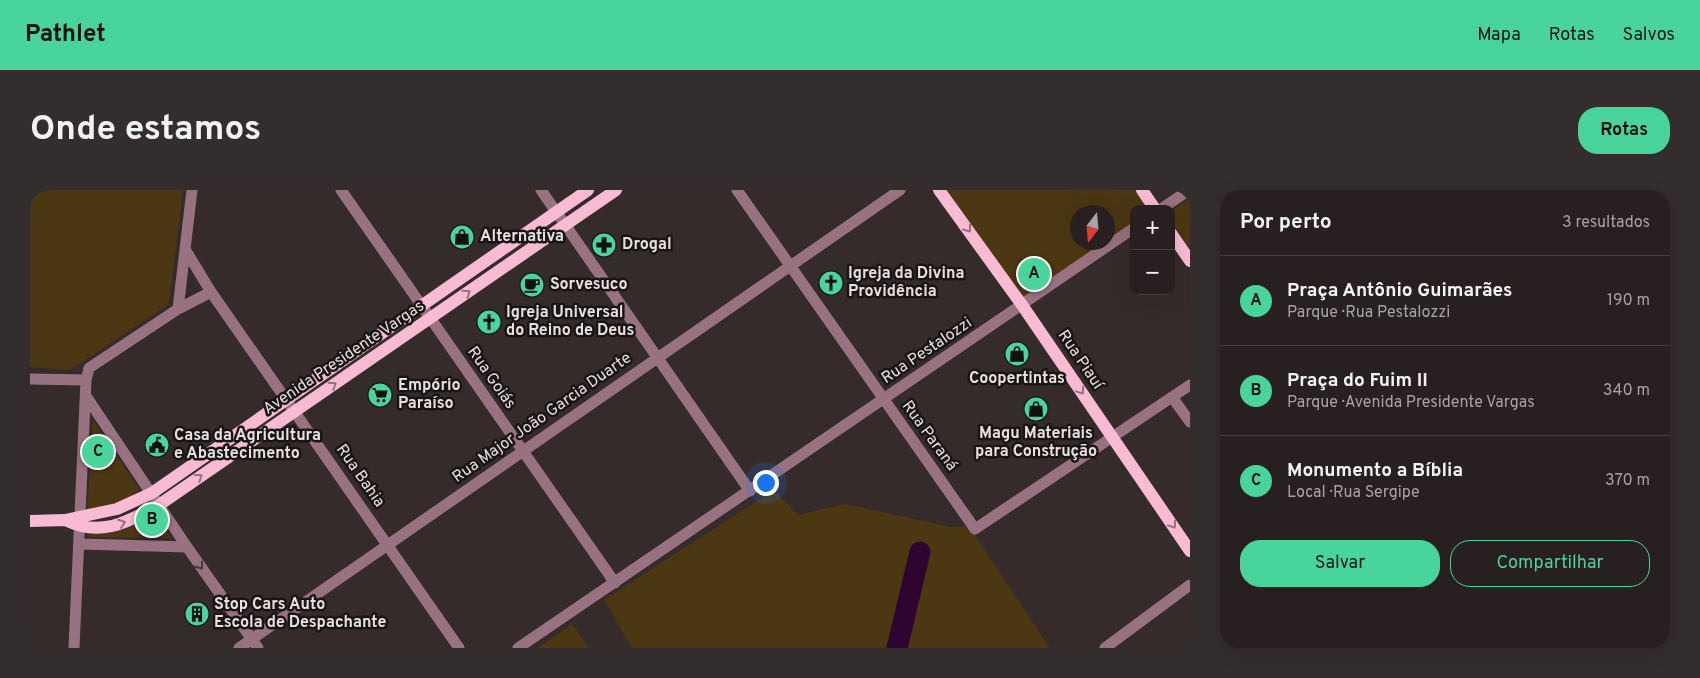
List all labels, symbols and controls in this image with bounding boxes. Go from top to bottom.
text: Pathlet [25,20,106,50]
text: Mapa [1477,24,1521,47]
text: Rotas [1549,24,1595,47]
text: Salvos [1623,24,1675,47]
button: Rotas [1578,107,1670,154]
text: Onde estamos [30,108,261,152]
north arrow [1070,205,1115,250]
map controls [1130,205,1175,295]
button: + [1130,205,1175,250]
text: Por perto [1240,209,1332,236]
text: 3 resultados [1562,213,1650,233]
one-way arrow [962,223,970,232]
shop icon: Alternativa [449,224,475,250]
place label: Alternativa [480,227,564,247]
pharmacy icon: Drogal [591,232,617,258]
place label: Drogal [622,235,672,255]
button: − [1130,250,1175,295]
pin: A [1018,255,1050,293]
place label: Igreja da Divina Providência [848,264,964,302]
church icon: Igreja da Divina Providência [818,270,844,296]
cafe icon: Sorvesuco [519,272,545,298]
place label: Sorvesuco [550,275,627,295]
text: Praça Antônio Guimarães [1287,279,1512,303]
one-way arrow [461,290,471,299]
text: A [1250,291,1262,311]
text: 190 m [1607,291,1650,311]
street label: Avenida Presidente Vargas [260,297,428,419]
place label: Igreja Universal do Reino de Deus [506,303,635,341]
text: Parque · Rua Pestalozzi [1287,303,1450,323]
church icon: Igreja Universal do Reino de Deus [476,309,502,335]
street label: Rua Pestalozzi [878,313,976,389]
street label: Rua Piauí [1053,326,1108,395]
shop icon: Coopertintas [1004,341,1030,367]
street label: Rua Goiás [462,343,520,413]
street label: Rua Major João Garcia Duarte [449,348,635,488]
place label: Coopertintas [969,369,1065,389]
text: Praça do Fuim II [1287,369,1428,393]
place label: Empório Paraíso [398,376,461,414]
text: B [1250,381,1262,401]
text: 340 m [1603,381,1650,401]
one-way arrow [328,382,337,391]
supermarket icon: Empório Paraíso [367,382,393,408]
one-way arrow [1075,385,1084,395]
text: Parque · Avenida Presidente Vargas [1287,393,1535,413]
shop icon: Magu Materiais para Construção [1023,396,1049,422]
street label: Rua Paraná [897,397,961,475]
place label: Magu Materiais para Construção [975,424,1097,462]
place label: Casa da Agricultura e Abastecimento [174,426,321,464]
public building icon: Casa da Agricultura e Abastecimento [144,432,170,458]
pin: C [82,433,114,471]
street label: Rua Bahia [331,441,389,511]
text: Monumento a Bíblia [1287,459,1463,483]
your location [753,470,779,496]
text: C [1251,471,1261,491]
text: 370 m [1605,471,1650,491]
one-way arrow [194,474,203,483]
text: Local · Rua Sergipe [1287,483,1420,503]
pin: B [136,501,168,539]
one-way arrow [117,519,126,529]
one-way arrow [1167,519,1176,529]
button: Salvar [1240,540,1440,587]
button: Compartilhar [1450,540,1650,587]
one-way arrow [194,560,203,570]
place label: Stop Cars Auto Escola de Despachante [214,595,386,633]
building icon: Stop Cars Auto Escola de Despachante [184,601,210,627]

